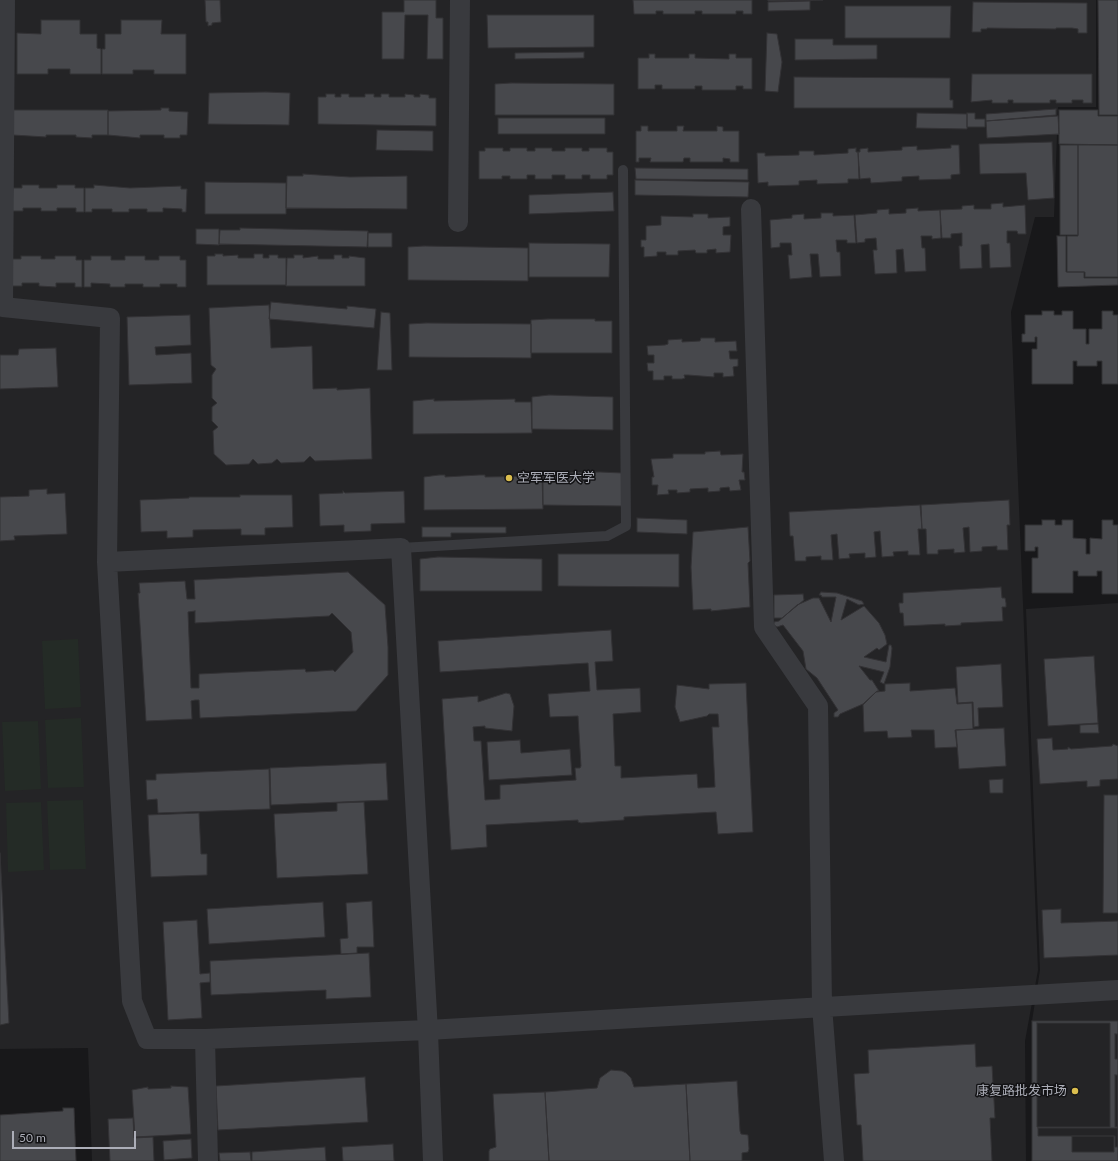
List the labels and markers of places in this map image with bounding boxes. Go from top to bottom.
place label: 空军军医大学 [517,470,595,486]
marker: 空军军医大学 [504,473,514,483]
place label: 康复路批发市场 [976,1083,1067,1099]
marker: 康复路批发市场 [1070,1086,1080,1096]

